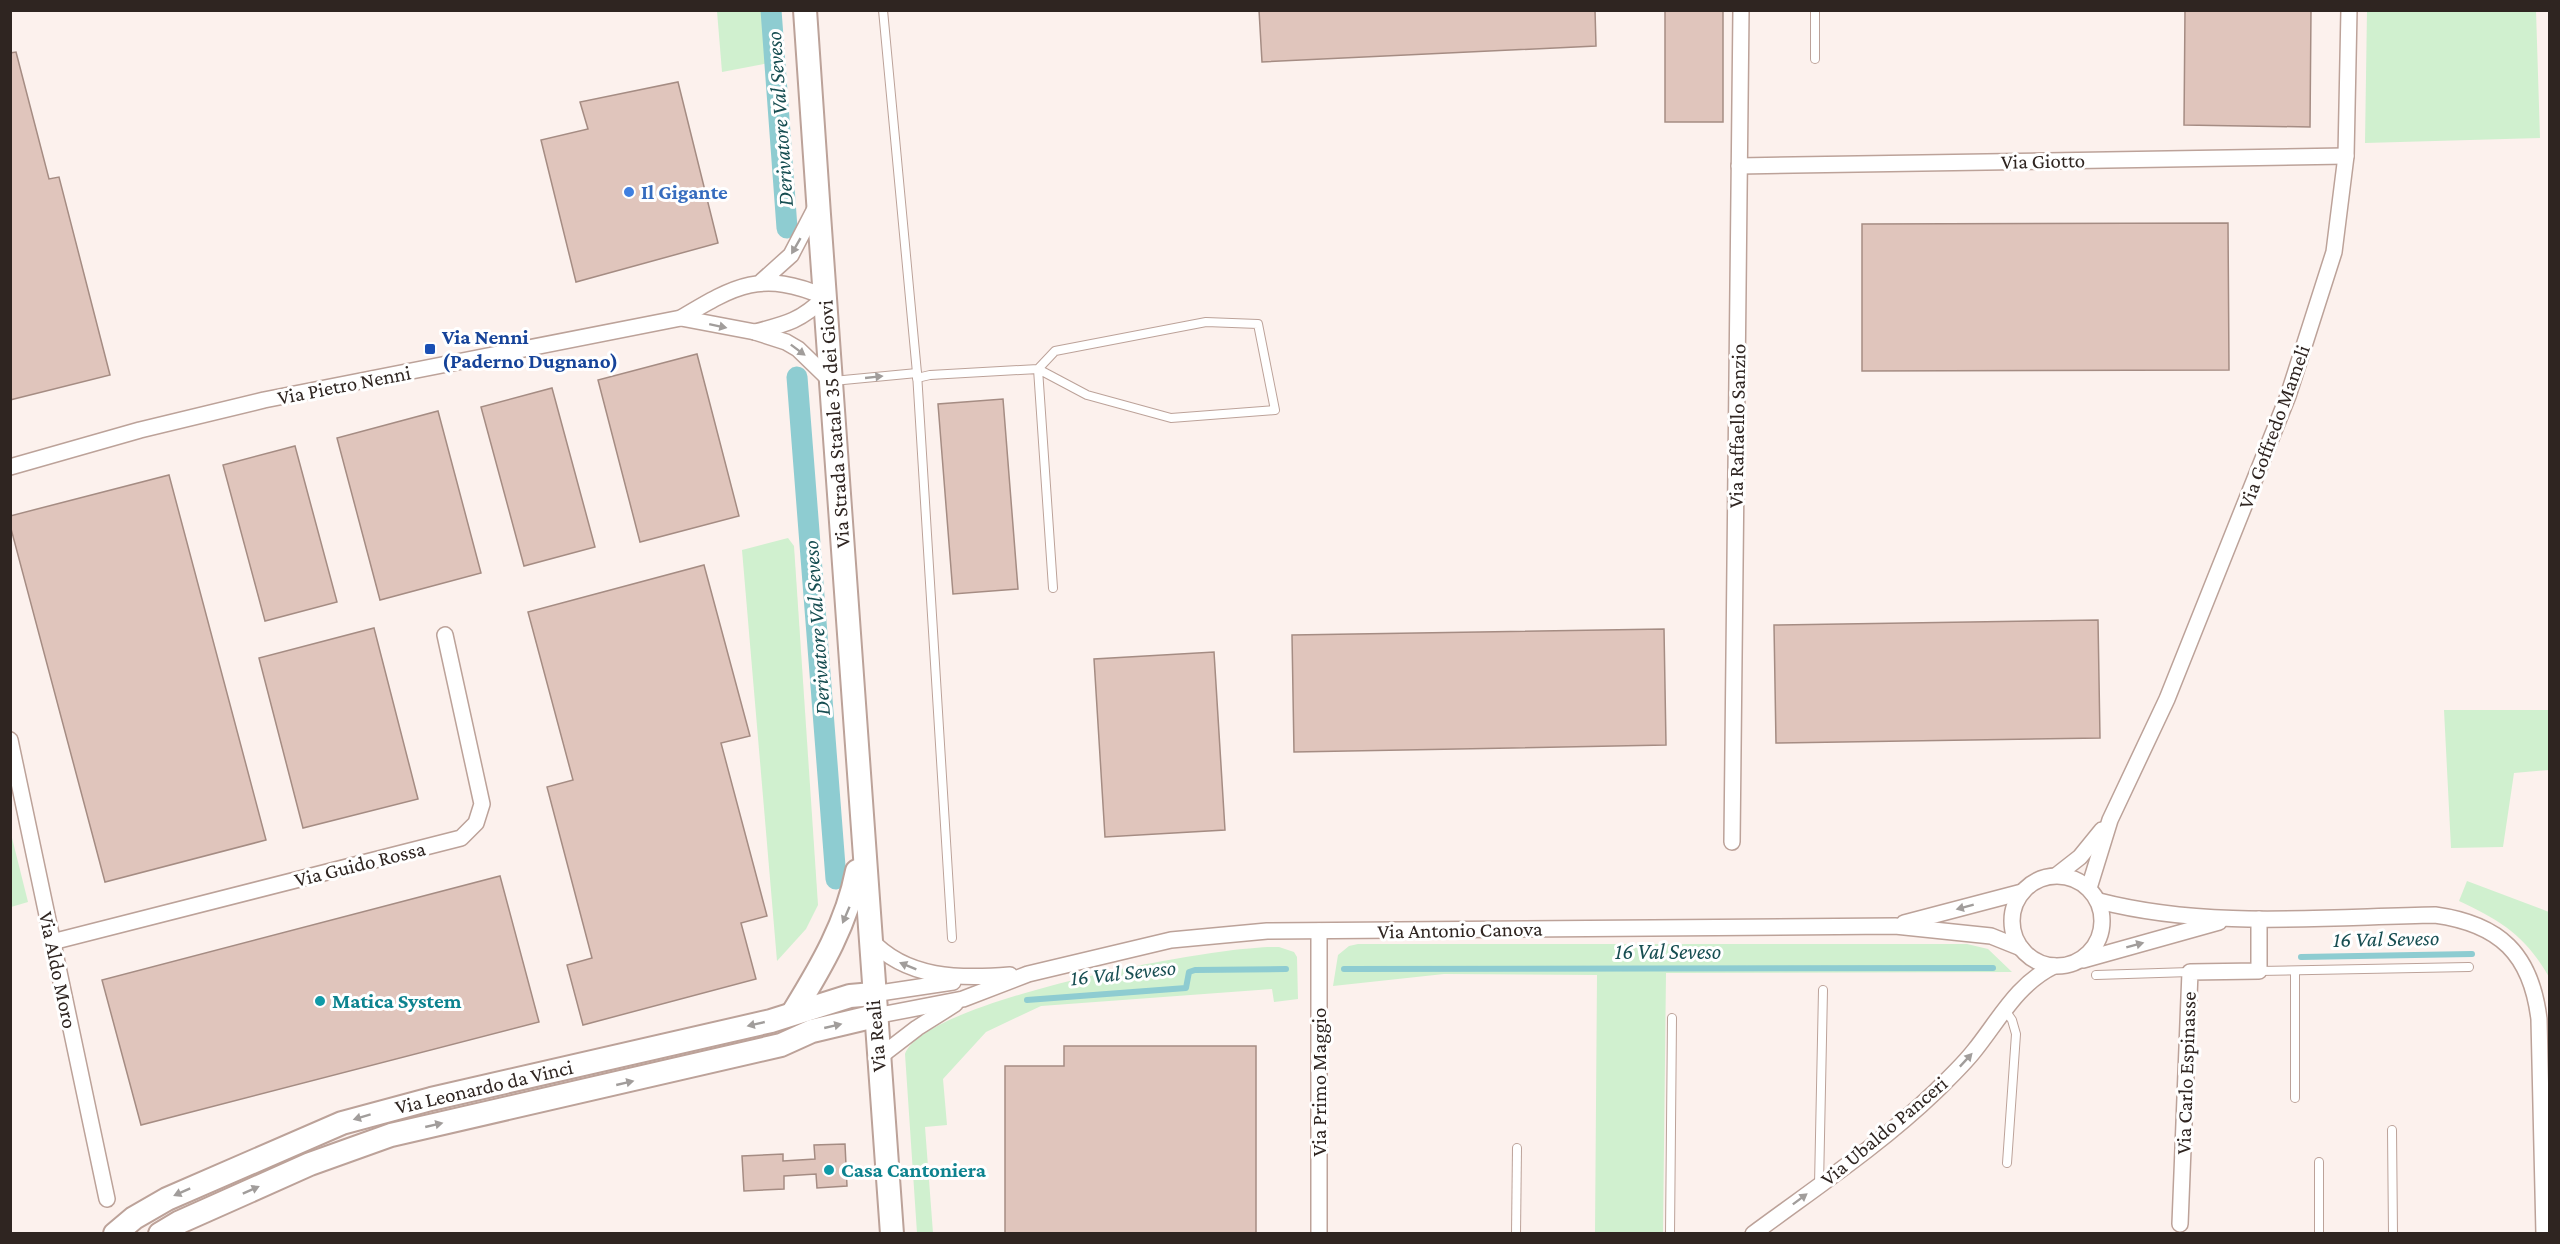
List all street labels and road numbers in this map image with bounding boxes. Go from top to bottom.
street label: Via Giotto [2001,148,2085,174]
street label: Via Strada Statale 35 dei Giovi [813,299,855,549]
street label: Via Goffredo Mameli [2233,341,2315,512]
street label: Via Raffaello Sanzio [1724,344,1750,508]
street label: Via Pietro Nenni [275,360,413,410]
street label: Via Guido Rossa [292,836,428,892]
street label: Via Aldo Moro [34,909,82,1031]
street label: Via Antonio Canova [1377,917,1543,943]
street label: Via Carlo Espinasse [2171,991,2201,1155]
street label: Via Reali [861,999,891,1073]
street label: Via Primo Maggio [1307,1008,1331,1156]
street label: Via Leonardo da Vinci [393,1055,576,1119]
street label: Via Ubaldo Panceri [1816,1071,1953,1191]

